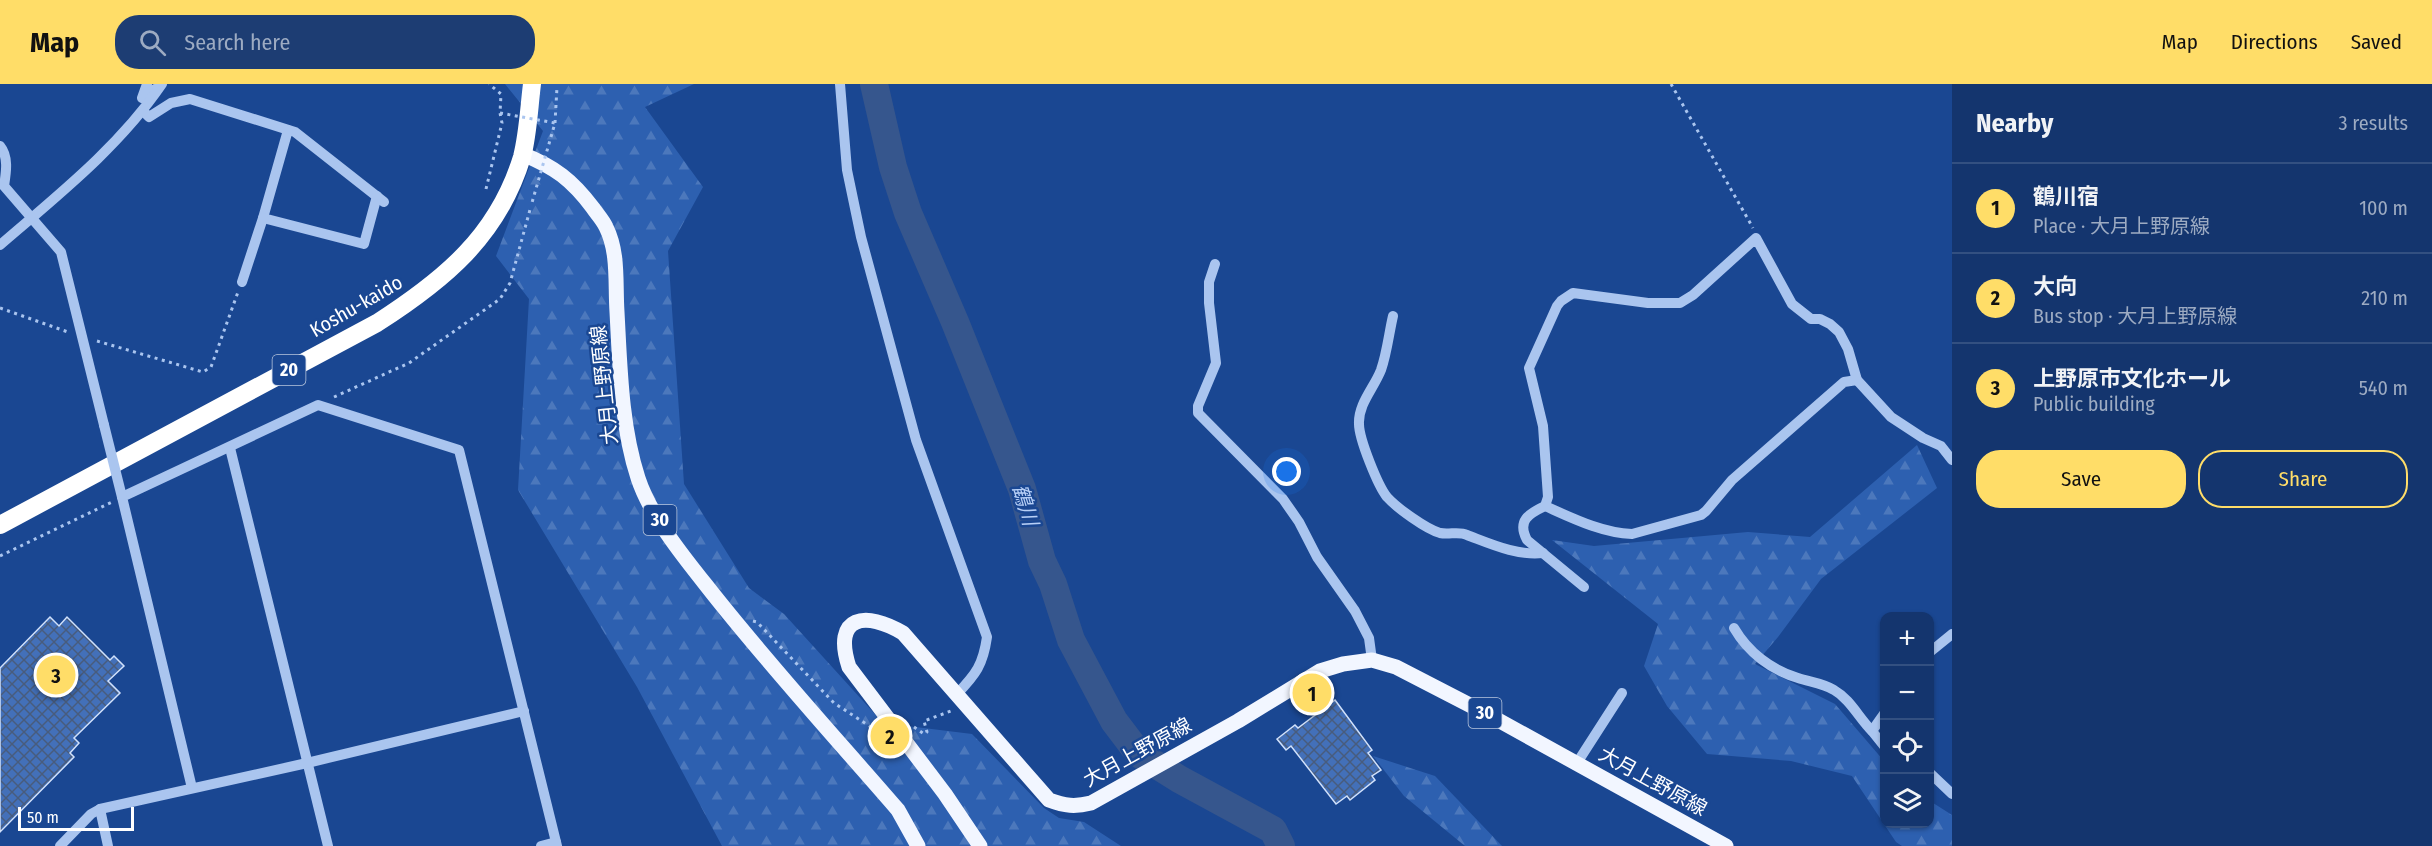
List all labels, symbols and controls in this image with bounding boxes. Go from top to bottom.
search box [115,15,535,69]
text: Map [30,26,79,59]
icon: search [136,26,169,59]
text: Search here [184,29,290,56]
text: Map [2161,29,2198,55]
text: Directions [2231,29,2318,55]
text: Saved [2351,29,2402,55]
text: Nearby [1976,108,2053,139]
text: 3 results [2339,111,2408,135]
text: 鶴川宿 [2033,183,2099,210]
text: 1 [1991,196,2000,220]
text: 100 m [2359,196,2408,220]
text: Place · 大月上野原線 [2033,214,2210,238]
street label: Koshu-kaido [305,270,407,342]
text: 大向 [2033,273,2077,300]
text: 2 [1991,286,2000,310]
text: 210 m [2361,286,2408,310]
text: Bus stop · 大月上野原線 [2033,304,2237,328]
street label: 大月上野原線 [586,324,622,446]
road number: 20 [272,355,306,385]
text: 上野原市文化ホール [2033,365,2231,392]
text: 3 [1991,376,2000,400]
text: 540 m [2359,376,2408,400]
text: Public building [2033,392,2155,416]
button: Save [1976,450,2186,508]
button: Share [2198,450,2408,508]
your location [1272,457,1301,486]
water label: 鶴川 [1006,481,1044,531]
road number: 30 [644,505,676,535]
map controls [1880,612,1934,828]
button: + [1880,612,1934,666]
pin: 3 [36,652,76,698]
button: − [1880,666,1934,720]
pin: 1 [1292,670,1332,716]
road number: 30 [1468,698,1502,728]
street label: 大月上野原線 [1079,712,1195,792]
pin: 2 [870,714,910,758]
button: locate [1880,720,1934,774]
street label: 大月上野原線 [1595,741,1711,821]
button: layers [1880,774,1934,828]
scale bar [18,804,134,832]
text: 50 m [27,808,59,827]

